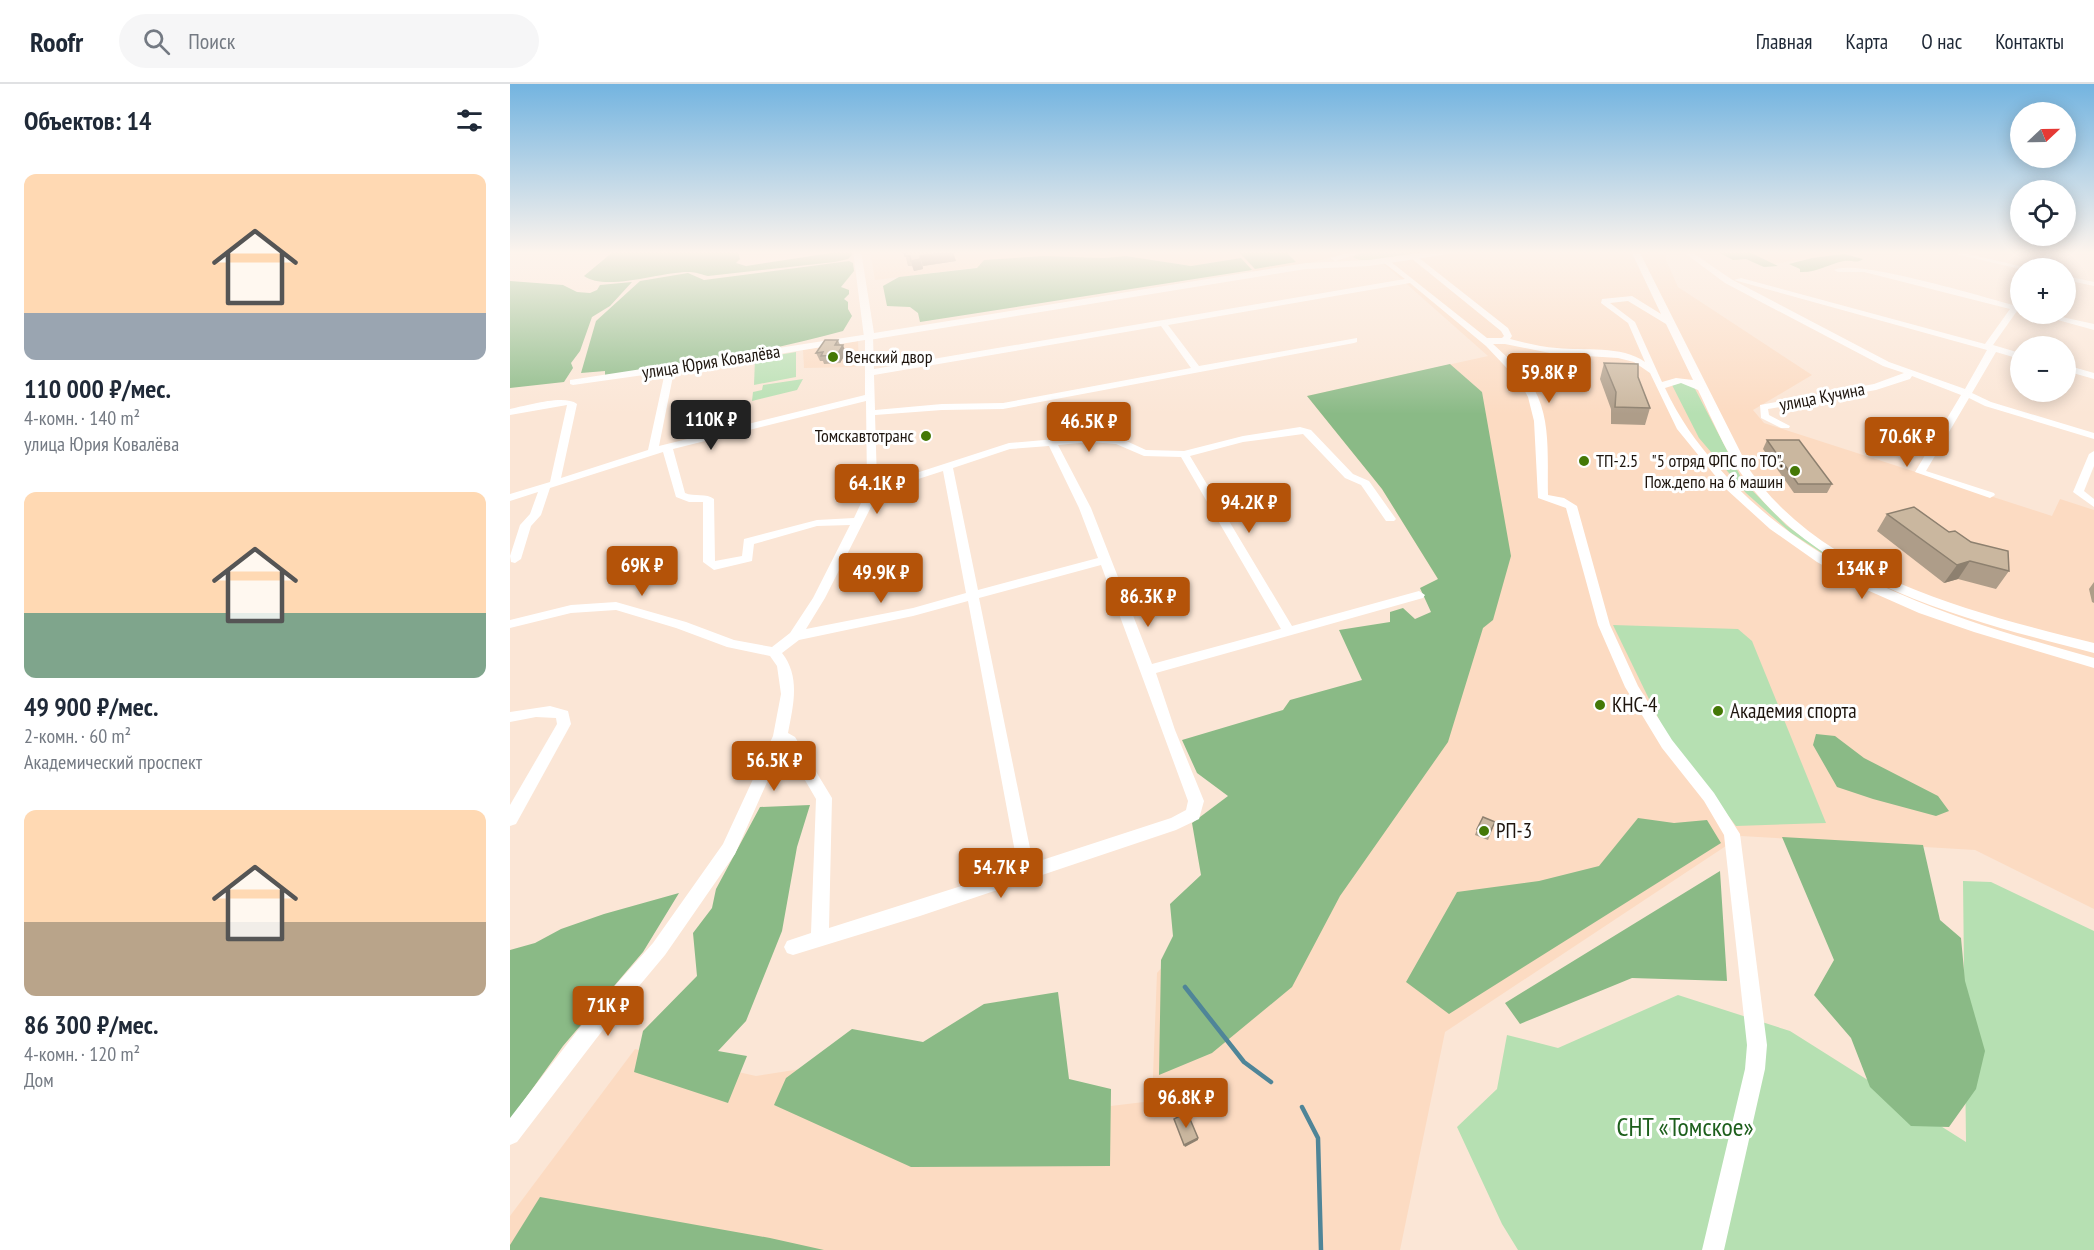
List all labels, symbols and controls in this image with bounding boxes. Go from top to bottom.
search box [119,14,539,68]
text: Roofr [30,23,83,60]
icon: search [140,25,173,58]
text: Поиск [188,27,235,55]
text: Главная [1756,28,1812,55]
text: Карта [1845,28,1888,55]
text: О нас [1921,28,1962,55]
text: Контакты [1995,28,2064,55]
north arrow [2010,102,2076,168]
map controls [2010,102,2076,402]
text: Объектов: 14 [24,104,151,137]
icon: filters [453,104,486,137]
button: locate [2010,180,2076,246]
icon: home [201,213,309,321]
button: + [2010,258,2076,324]
button: − [2010,336,2076,402]
street label: улица Юрия Ковалёва [640,339,782,384]
place label: Венский двор [845,345,933,368]
marker: Венский двор [826,350,840,364]
pin: 59.8K ₽ [1494,353,1604,404]
text: 59.8K ₽ [1521,359,1577,385]
text: 110 000 ₽/мес. [24,372,171,405]
street label: улица Кучина [1777,377,1866,416]
pin: 110K ₽ [662,400,760,451]
pin: 46.5K ₽ [1034,402,1144,453]
text: 4-комн. · 140 m² [24,405,140,431]
text: 110K ₽ [685,406,737,432]
text: 46.5K ₽ [1061,408,1117,434]
pin: 70.6K ₽ [1852,417,1962,468]
text: 70.6K ₽ [1879,423,1935,449]
place label: Томскавтотранс [815,424,915,447]
marker: Томскавтотранс [919,429,933,443]
text: улица Юрия Ковалёва [24,431,179,457]
place label: ТП-2.5 [1596,449,1638,472]
place label: "5 отряд ФПС по ТО". Пож.депо на 6 машин [1644,449,1783,493]
marker: ТП-2.5 [1577,454,1591,468]
pin: 64.1K ₽ [822,464,932,515]
marker: "5 отряд ФПС по ТО". Пож.депо на 6 машин [1788,464,1802,478]
text: 64.1K ₽ [849,470,905,496]
pin: 94.2K ₽ [1194,483,1304,534]
text: 94.2K ₽ [1221,489,1277,515]
icon: home [201,531,309,639]
pin: 69K ₽ [600,546,684,597]
pin: 134K ₽ [1813,549,1911,600]
text: 69K ₽ [621,552,663,578]
pin: 49.9K ₽ [826,553,936,604]
text: 134K ₽ [1836,555,1888,581]
text: 49.9K ₽ [853,559,909,585]
pin: 86.3K ₽ [1093,577,1203,628]
text: 86.3K ₽ [1120,583,1176,609]
text: 49 900 ₽/мес. [24,690,158,723]
place label: КНС-4 [1612,691,1658,718]
place label: Академия спорта [1730,697,1857,724]
marker: КНС-4 [1593,698,1607,712]
marker: Академия спорта [1711,704,1725,718]
text: 2-комн. · 60 m² [24,723,131,749]
pin: 56.5K ₽ [719,741,829,792]
text: 56.5K ₽ [746,747,802,773]
text: Академический проспект [24,749,202,775]
place label: РП-3 [1496,817,1532,844]
marker: РП-3 [1477,824,1491,838]
pin: 54.7K ₽ [946,848,1056,899]
icon: home [201,849,309,957]
text: 54.7K ₽ [973,854,1029,880]
pin: 71K ₽ [566,986,650,1037]
text: 71K ₽ [587,992,629,1018]
text: 86 300 ₽/мес. [24,1008,158,1041]
text: 4-комн. · 120 m² [24,1041,140,1067]
text: Дом [24,1067,54,1093]
pin: 96.8K ₽ [1131,1078,1241,1129]
text: 96.8K ₽ [1158,1084,1214,1110]
park label: СНТ «Томское» [1616,1110,1754,1143]

